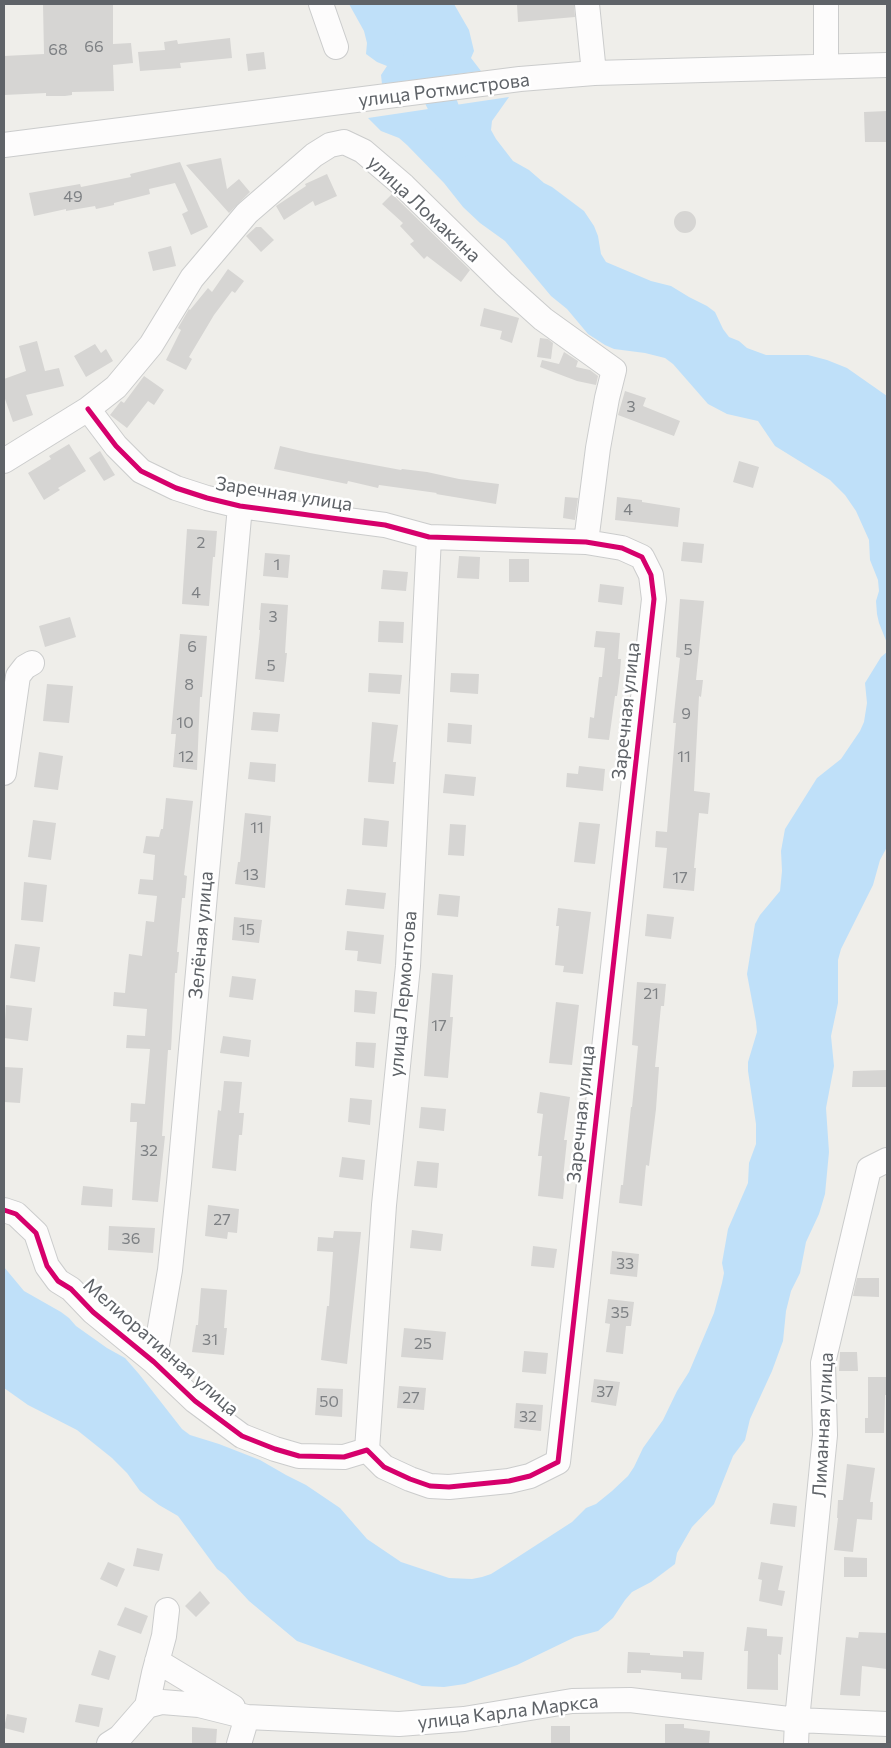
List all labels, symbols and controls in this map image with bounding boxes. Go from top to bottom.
house number: 66 [84,37,104,57]
house number: 68 [48,40,68,60]
street label: улица Ротмистрова [357,68,531,112]
street label: улица Ломакина [363,151,485,267]
house number: 49 [63,187,83,207]
house number: 3 [626,397,636,417]
street label: Заречная улица [214,472,354,516]
house number: 4 [623,500,633,520]
house number: 2 [197,533,205,553]
house number: 1 [274,555,280,575]
house number: 4 [191,583,201,603]
house number: 3 [268,607,278,627]
house number: 6 [187,637,197,657]
house number: 5 [683,640,693,660]
street label: Заречная улица [607,641,645,781]
house number: 5 [266,656,276,676]
house number: 8 [184,675,194,695]
house number: 9 [681,704,691,724]
house number: 10 [176,713,194,733]
house number: 12 [178,747,194,767]
house number: 11 [677,747,691,767]
house number: 11 [250,818,264,838]
house number: 13 [243,865,259,885]
house number: 17 [672,868,688,888]
street label: Зелёная улица [184,870,218,1000]
street label: улица Лермонтова [384,910,422,1078]
house number: 15 [239,920,255,940]
house number: 21 [643,984,659,1004]
house number: 17 [431,1016,447,1036]
street label: Заречная улица [562,1044,600,1184]
house number: 32 [140,1141,158,1161]
house number: 27 [213,1210,231,1230]
house number: 36 [122,1229,140,1249]
house number: 33 [616,1254,634,1274]
street label: Мелиоративная улица [79,1273,243,1421]
house number: 35 [611,1303,629,1323]
house number: 31 [202,1330,218,1350]
house number: 25 [414,1334,432,1354]
street label: Лиманная улица [808,1352,838,1498]
house number: 37 [596,1382,614,1402]
house number: 27 [402,1388,420,1408]
house number: 50 [319,1392,339,1412]
house number: 32 [519,1407,537,1427]
street label: улица Карла Маркса [416,1690,600,1734]

